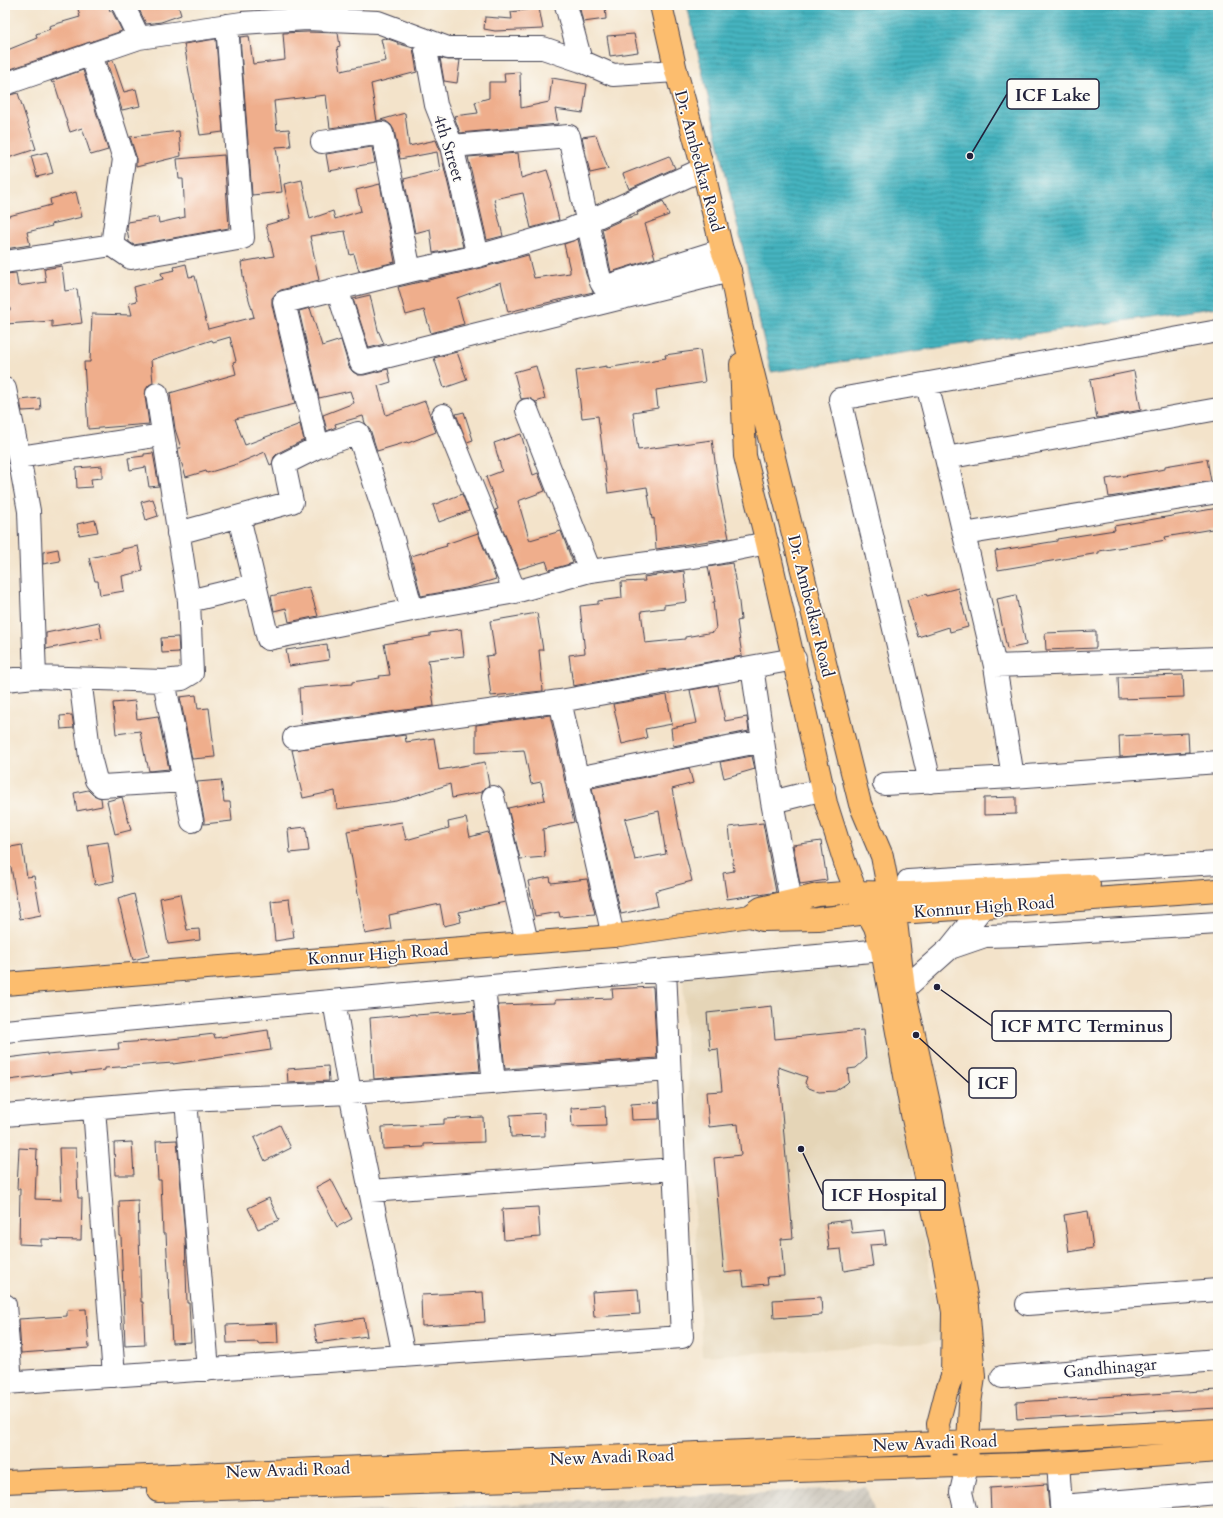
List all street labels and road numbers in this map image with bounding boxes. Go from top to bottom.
street label: Dr. Ambedkar Road [669,88,729,234]
street label: 4th Street [428,112,470,185]
street label: Dr. Ambedkar Road [782,532,840,680]
street label: Konnur High Road [913,891,1055,923]
street label: Konnur High Road [307,938,449,970]
street label: Gandhinagar [1062,1352,1158,1384]
street label: New Avadi Road [873,1429,997,1457]
street label: New Avadi Road [550,1443,674,1471]
street label: New Avadi Road [226,1456,350,1484]

